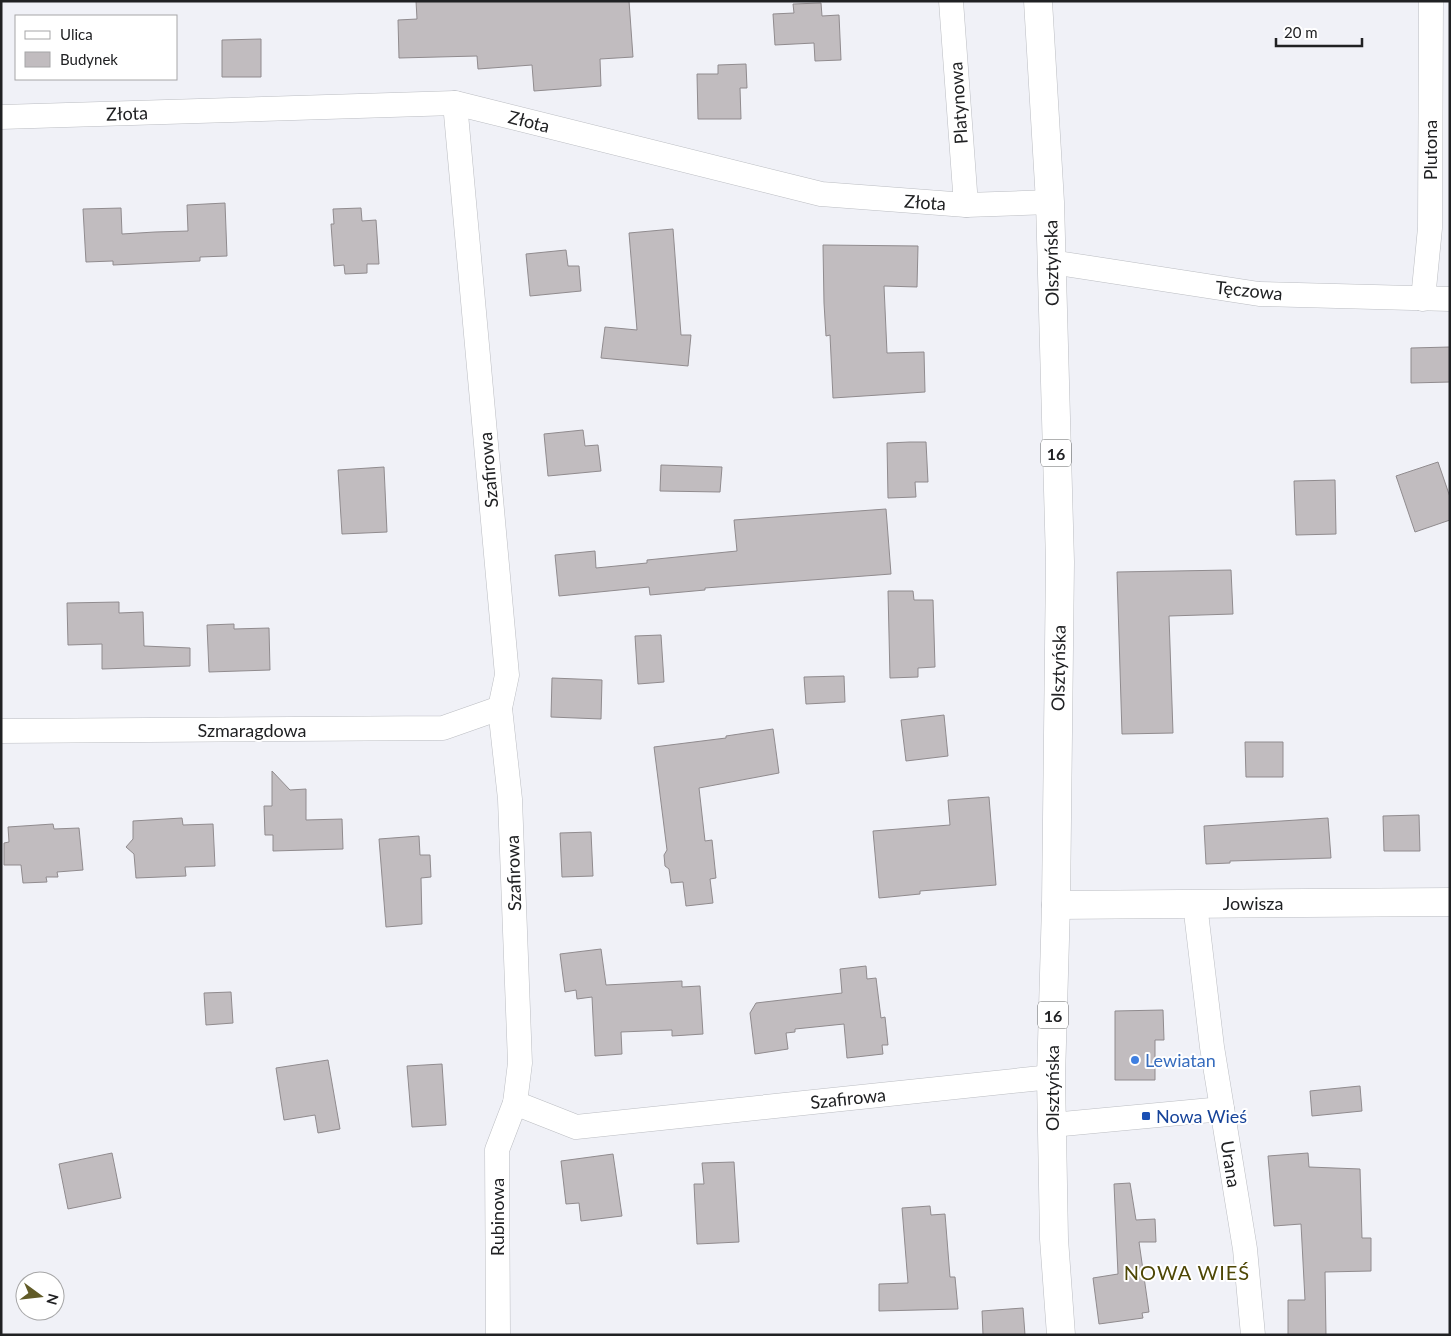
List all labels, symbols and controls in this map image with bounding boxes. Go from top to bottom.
legend [15,15,178,80]
scale bar [1276,15,1362,47]
text: 20 m [1284,23,1318,41]
text: Ulica [60,25,93,43]
text: Budynek [60,50,118,68]
street label: Platynowa [944,61,972,145]
street label: Złota [106,101,148,125]
street label: Złota [506,105,552,137]
street label: Plutona [1419,120,1441,180]
street label: Złota [903,190,947,214]
street label: Olsztyńska [1039,220,1063,306]
street label: Tęczowa [1214,276,1284,304]
street label: Szafirowa [474,431,502,509]
road number: 16 [1041,439,1071,466]
street label: Olsztyńska [1046,625,1070,711]
street label: Szmaragdowa [197,719,307,741]
street label: Szafirowa [501,835,525,911]
street label: Jowisza [1223,892,1283,914]
road number: 16 [1038,1002,1068,1028]
street label: Olsztyńska [1041,1045,1063,1131]
place label: Lewiatan [1145,1049,1216,1071]
marker: Lewiatan [1129,1054,1141,1066]
street label: Szafirowa [809,1083,887,1113]
place label: Nowa Wieś [1156,1105,1247,1127]
marker: Nowa Wieś [1140,1110,1152,1122]
street label: Urana [1216,1139,1246,1189]
street label: Rubinowa [486,1178,508,1256]
district label: NOWA WIEŚ [1124,1260,1250,1284]
north arrow [15,1271,65,1321]
text: N [43,1292,63,1307]

